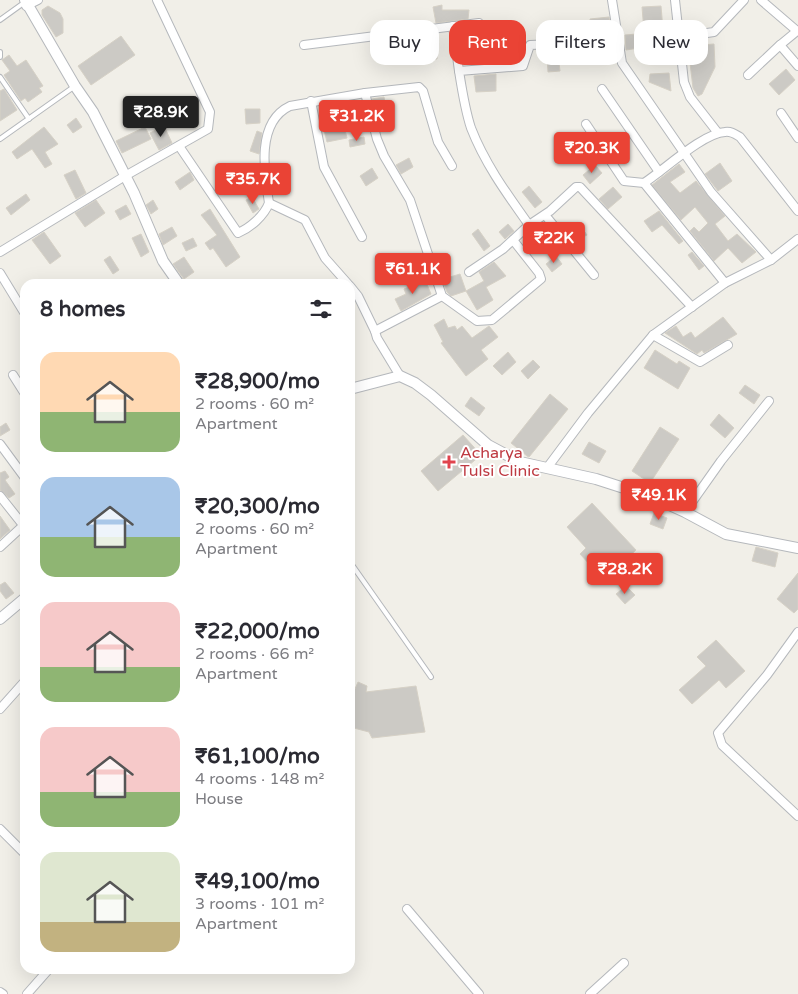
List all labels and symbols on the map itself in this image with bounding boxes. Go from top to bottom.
pin: ₹28.9K [120,96,202,138]
pin: ₹31.2K [316,100,398,142]
pin: ₹20.3K [551,132,633,174]
pin: ₹35.7K [212,162,294,205]
pin: ₹22K [524,222,584,264]
pin: ₹61.1K [372,252,454,295]
place label: Acharya Tulsi Clinic [460,443,540,481]
marker: Acharya Tulsi Clinic [442,455,456,469]
pin: ₹49.1K [618,478,700,521]
pin: ₹28.2K [584,552,666,595]

